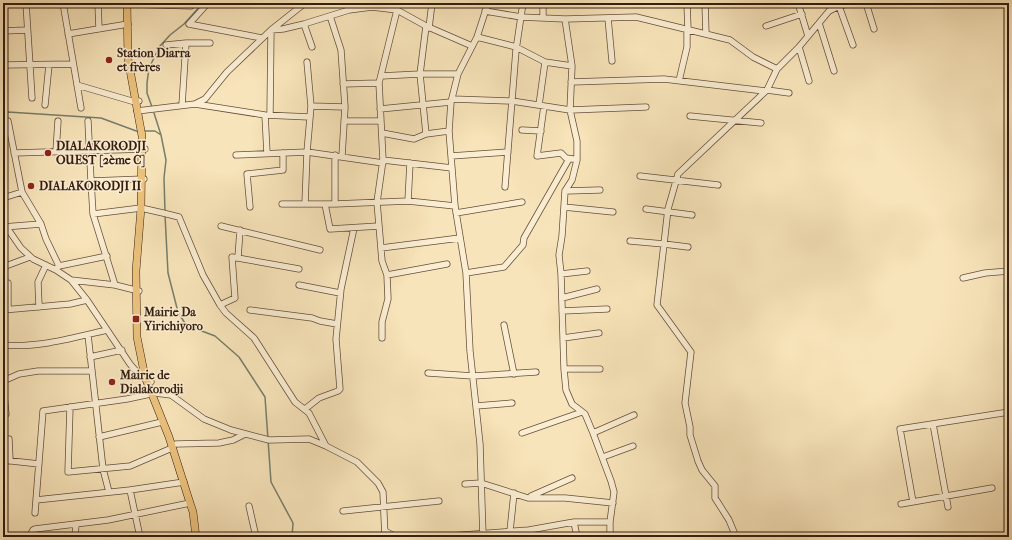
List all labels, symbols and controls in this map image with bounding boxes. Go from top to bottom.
place label: Station Diarra et frères [117,46,191,74]
marker: Station Diarra et frères [104,55,114,65]
place label: DIALAKORODJI OUEST [2ème C] [56,139,146,168]
marker: DIALAKORODJI OUEST [2ème C] [43,148,53,158]
place label: DIALAKORODJI II [39,179,141,194]
marker: DIALAKORODJI II [26,181,36,191]
place label: Mairie Da Yirichiyoro [143,305,203,334]
marker: Mairie Da Yirichiyoro [131,314,141,324]
place label: Mairie de Dialakorodji [119,368,184,396]
marker: Mairie de Dialakorodji [107,377,117,387]

